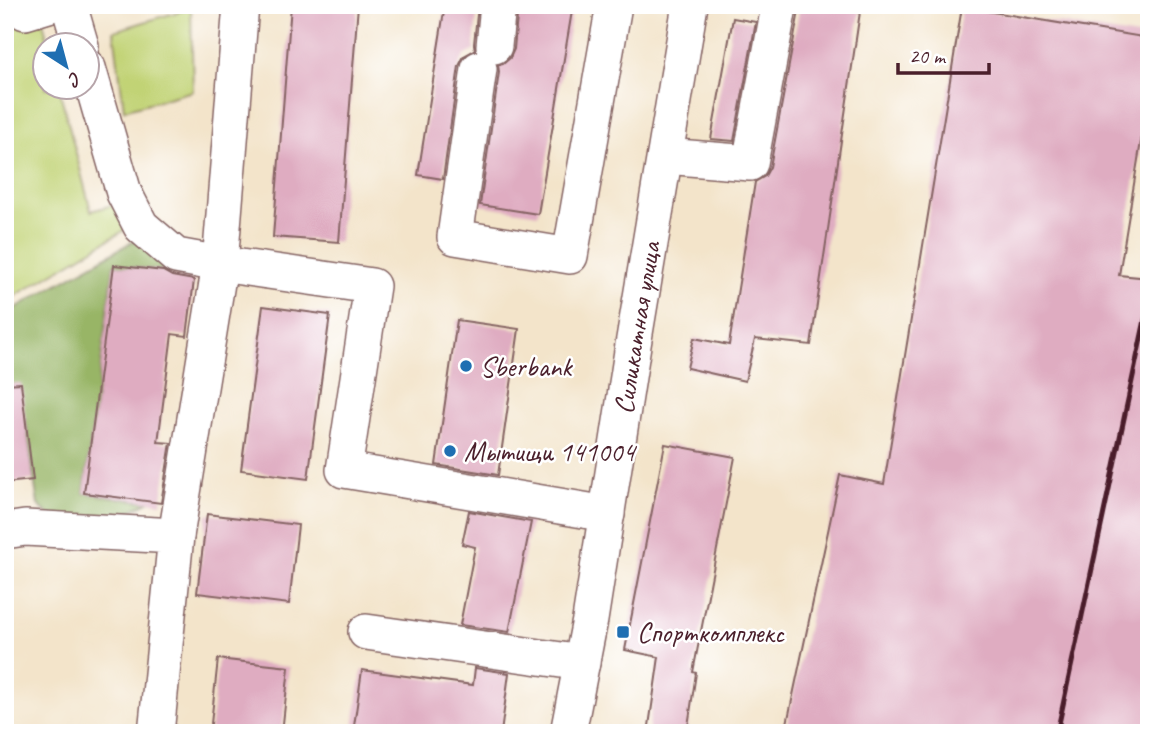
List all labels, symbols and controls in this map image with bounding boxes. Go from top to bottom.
north arrow [32,32,102,102]
scale bar [898,32,990,76]
text: 20 m [909,43,947,69]
text: С [62,66,86,93]
street label: Силикатная улица [605,237,668,416]
place label: Sberbank [480,349,573,384]
marker: Sberbank [458,358,474,374]
place label: Мытищи 141004 [464,434,637,469]
marker: Мытищи 141004 [442,443,458,459]
place label: Спорткомплекс [637,615,786,650]
marker: Спорткомплекс [615,624,631,640]

